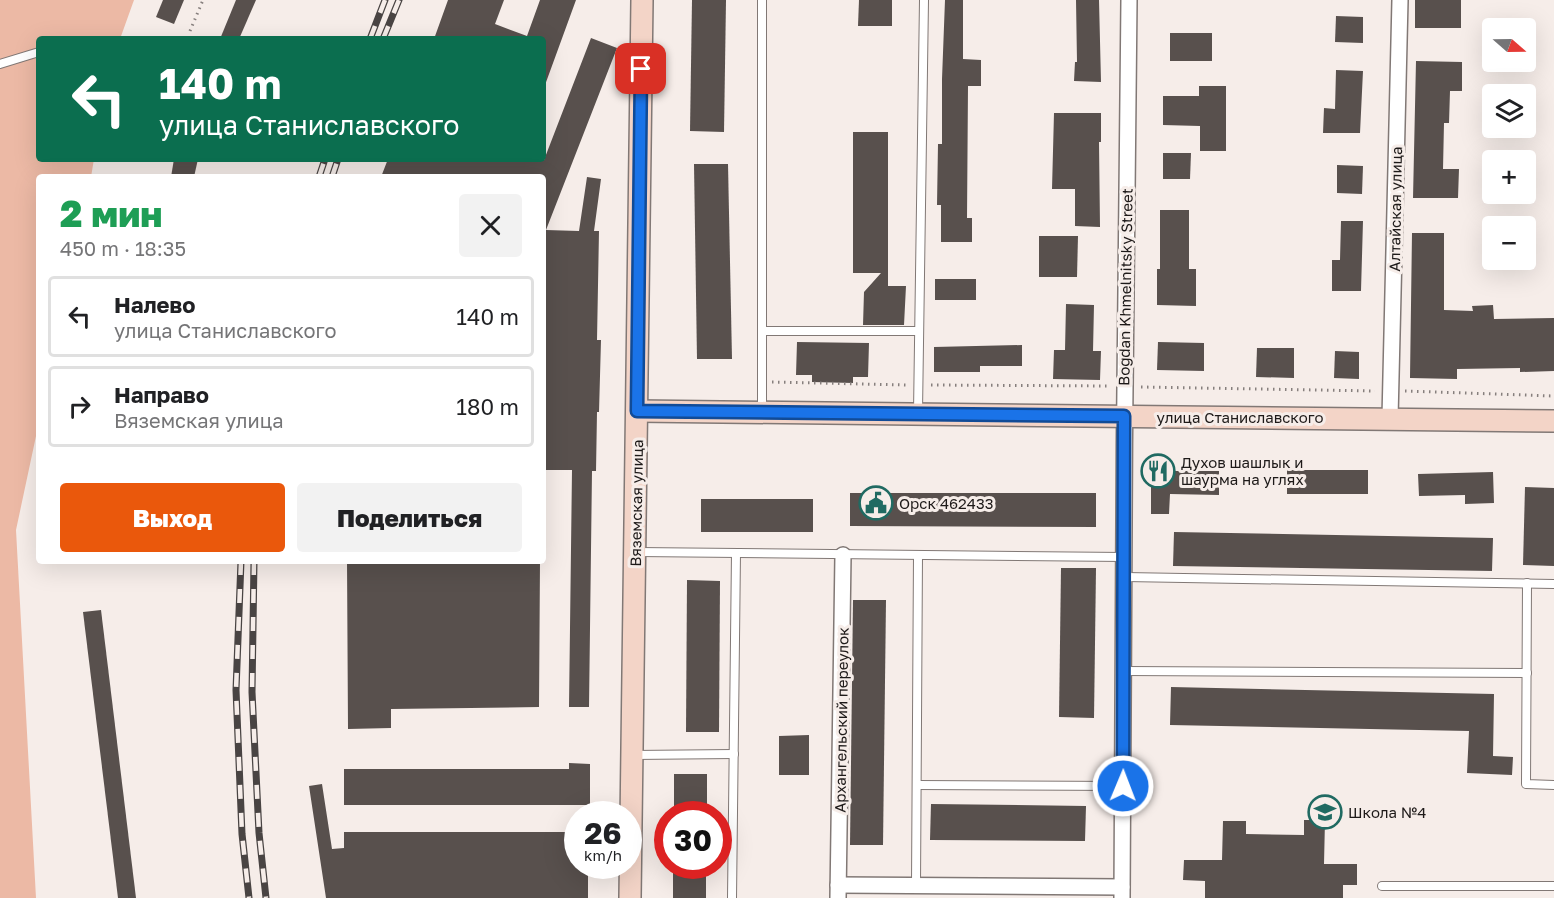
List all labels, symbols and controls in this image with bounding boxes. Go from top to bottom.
north arrow [1482,18,1536,72]
map controls [1482,18,1536,270]
pin [615,43,666,94]
icon: arrive [624,52,657,85]
text: 140 m [159,58,281,108]
icon: left [60,60,138,138]
button: layers [1482,84,1536,138]
text: улица Станиславского [159,109,459,141]
street label: Алтайская улица [1385,146,1405,272]
button: + [1482,150,1536,204]
street label: Bogdan Khmelnitsky Street [1114,188,1136,386]
text: 2 мин [60,192,162,235]
button: close [459,194,522,257]
button: − [1482,216,1536,270]
text: 450 m · 18:35 [60,236,186,260]
text: Налево [114,291,196,318]
icon: left [63,300,96,333]
text: 140 m [456,303,519,330]
text: улица Станиславского [114,318,337,342]
text: Направо [114,381,209,408]
icon: right [63,390,96,423]
text: 180 m [456,393,519,420]
text: Вяземская улица [114,408,284,432]
street label: улица Станиславского [1157,408,1323,426]
street label: Вяземская улица [626,439,646,567]
restaurant icon: Духов шашлык и шаурма на углях [1140,453,1176,489]
place label: Духов шашлык и шаурма на углях [1181,453,1304,488]
button: Выход [60,483,285,552]
button: Поделиться [297,483,522,552]
public building icon: Орск 462433 [858,485,894,521]
place label: Орск 462433 [899,494,994,512]
street label: Архангельский переулок [830,627,852,813]
position arrow [1091,754,1155,818]
school or university icon: Школа №4 [1307,794,1343,830]
speed limit sign: 30 [654,801,732,879]
place label: Школа №4 [1348,803,1426,821]
text: 26 [584,815,622,851]
text: km/h [584,846,622,864]

